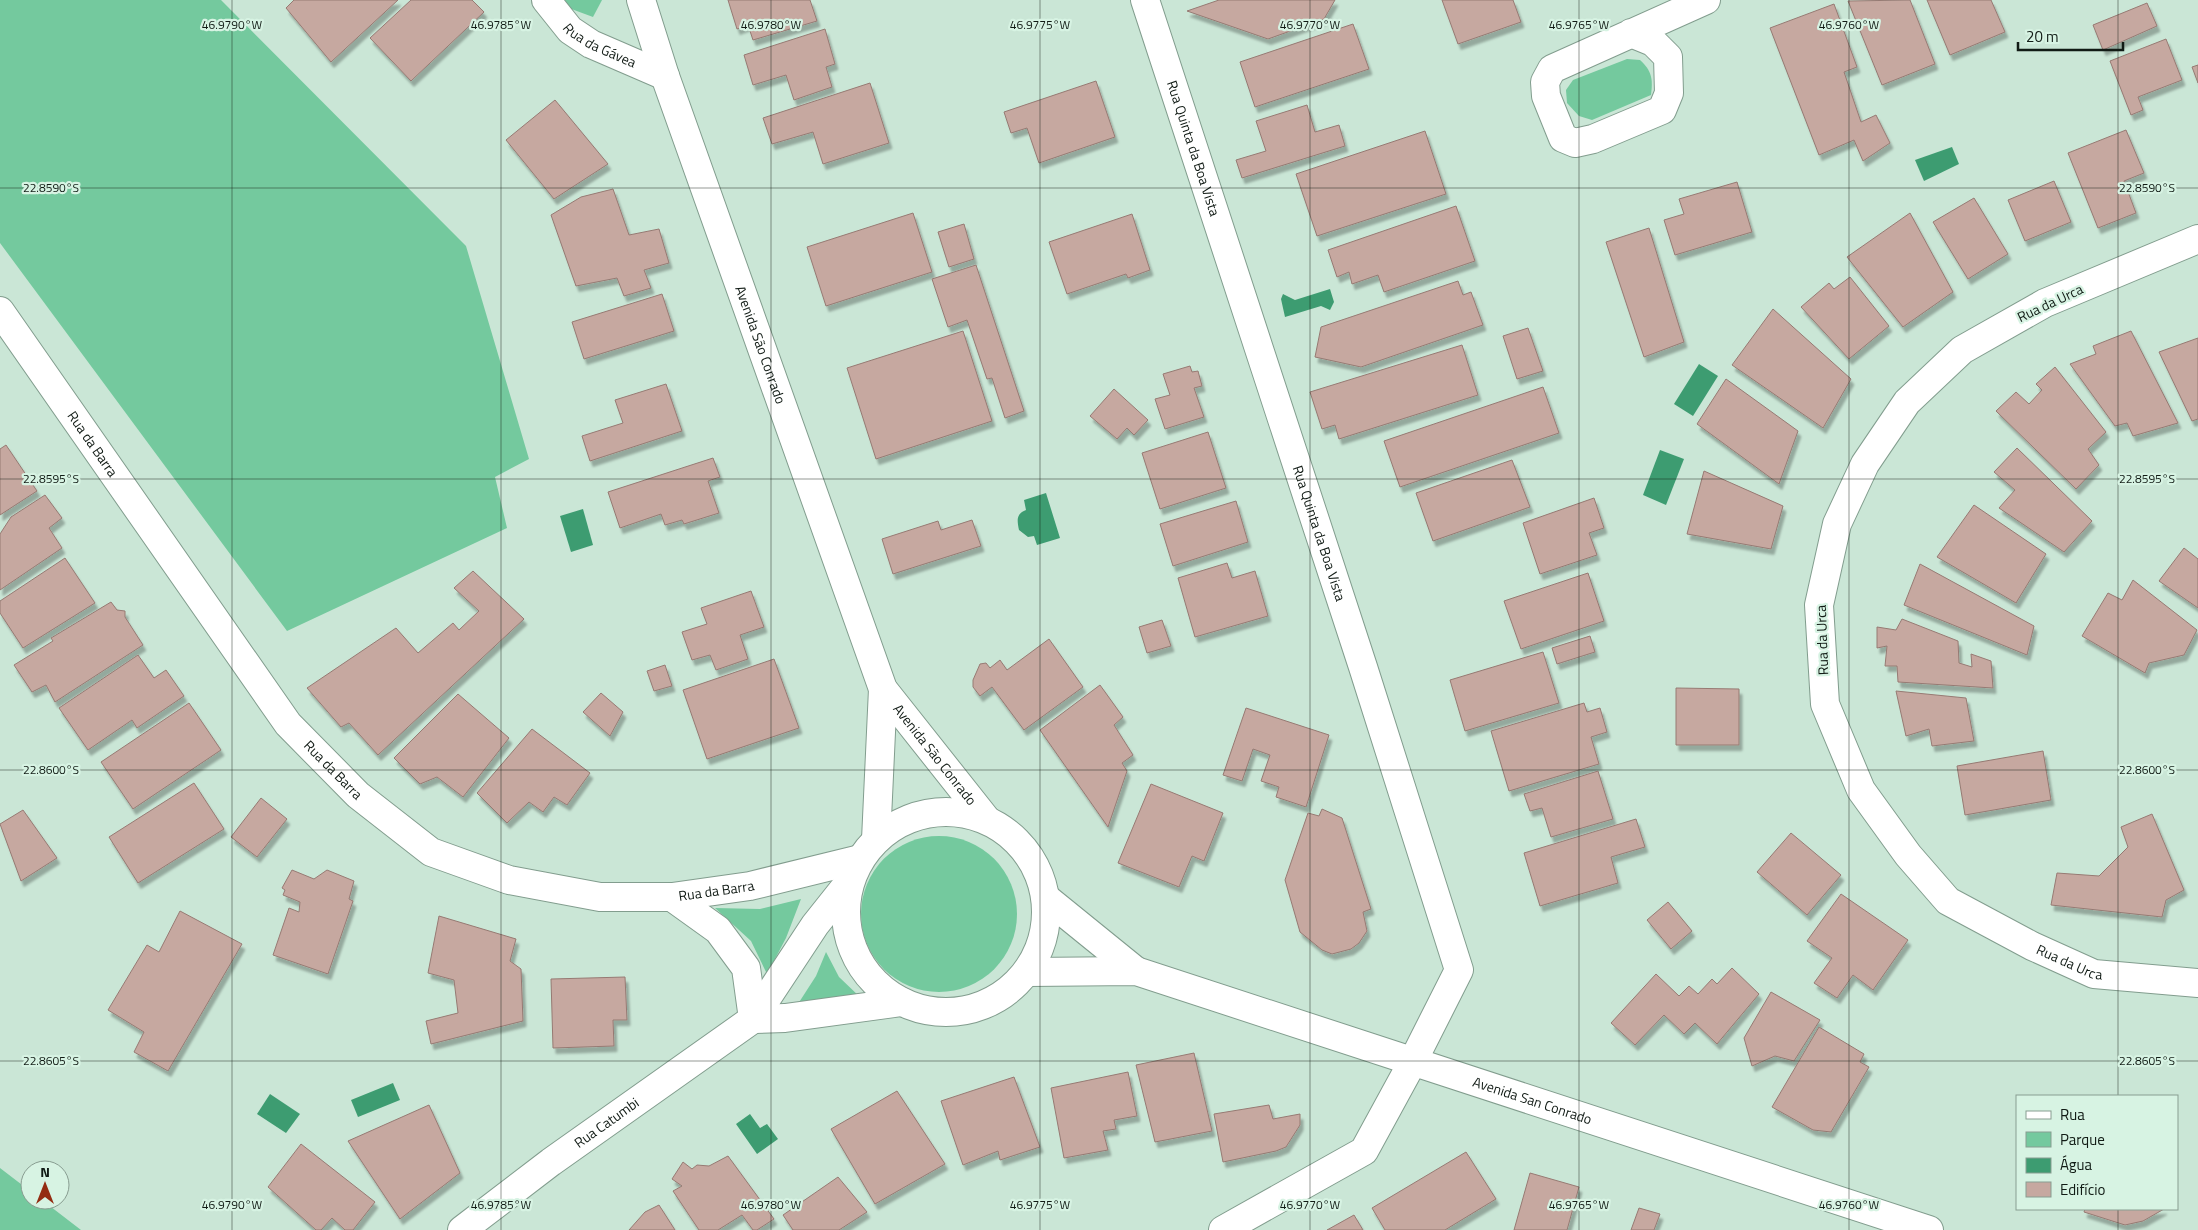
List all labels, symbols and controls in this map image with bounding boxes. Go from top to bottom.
text: 46.9790°W [202,15,262,34]
text: 46.9785°W [471,15,531,34]
text: 46.9780°W [741,15,801,34]
text: 46.9775°W [1010,15,1070,34]
text: 46.9770°W [1280,15,1340,34]
text: 46.9765°W [1549,15,1609,34]
text: 46.9760°W [1819,15,1879,34]
street label: Rua da Gávea [558,18,640,72]
scale bar [2018,20,2123,52]
text: 20 m [2026,25,2059,48]
street label: Rua Quinta da Boa Vista [1162,77,1226,219]
text: 22.8590°S [23,178,79,197]
text: 22.8590°S [2119,178,2175,197]
street label: Rua da Urca [2013,278,2086,327]
street label: Avenida São Conrado [730,283,792,407]
street label: Rua da Barra [63,406,123,481]
street label: Rua Quinta da Boa Vista [1288,462,1352,604]
text: 22.8595°S [23,469,79,488]
text: 22.8595°S [2119,469,2175,488]
street label: Rua da Urca [1810,604,1833,676]
street label: Avenida São Conrado [889,699,982,809]
street label: Rua da Barra [299,735,368,804]
text: 22.8600°S [23,760,79,779]
text: 22.8600°S [2119,760,2175,779]
street label: Rua da Barra [677,874,756,906]
street label: Rua da Urca [2033,938,2103,985]
text: 22.8605°S [23,1051,79,1070]
text: 22.8605°S [2119,1051,2175,1070]
street label: Avenida San Conrado [1470,1071,1595,1129]
street label: Rua Catumbi [569,1092,643,1153]
legend [2016,1095,2178,1210]
text: Rua [2060,1103,2085,1126]
text: Parque [2060,1128,2105,1151]
text: Água [2060,1153,2092,1176]
north arrow [20,1160,70,1210]
text: N [40,1161,50,1182]
text: Edifício [2060,1178,2105,1201]
text: 46.9790°W [202,1195,262,1214]
text: 46.9785°W [471,1195,531,1214]
text: 46.9780°W [741,1195,801,1214]
text: 46.9775°W [1010,1195,1070,1214]
text: 46.9770°W [1280,1195,1340,1214]
text: 46.9765°W [1549,1195,1609,1214]
text: 46.9760°W [1819,1195,1879,1214]

